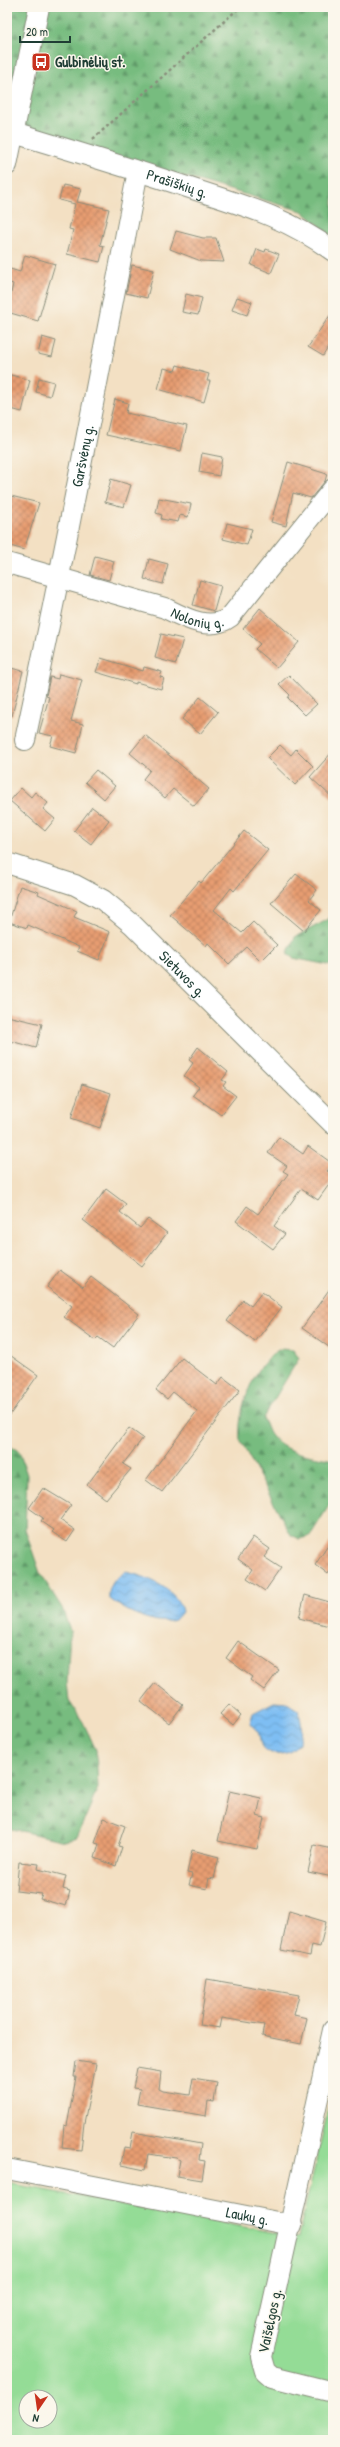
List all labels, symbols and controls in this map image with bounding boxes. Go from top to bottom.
scale bar [20,18,70,44]
text: 20 m [26,23,48,40]
bus stop icon: Gulbinėlių st. [30,51,52,73]
place label: Gulbinėlių st. [55,51,125,72]
street label: Prašiškių g. [144,163,210,203]
street label: Garšvėnų g. [66,423,99,489]
street label: Nolonių g. [168,602,227,634]
street label: Sietuvos g. [155,946,211,1002]
street label: Laukų g. [224,2201,271,2230]
street label: Vaišelgos g. [252,2287,287,2355]
north arrow [18,2389,58,2429]
text: N [31,2411,40,2426]

